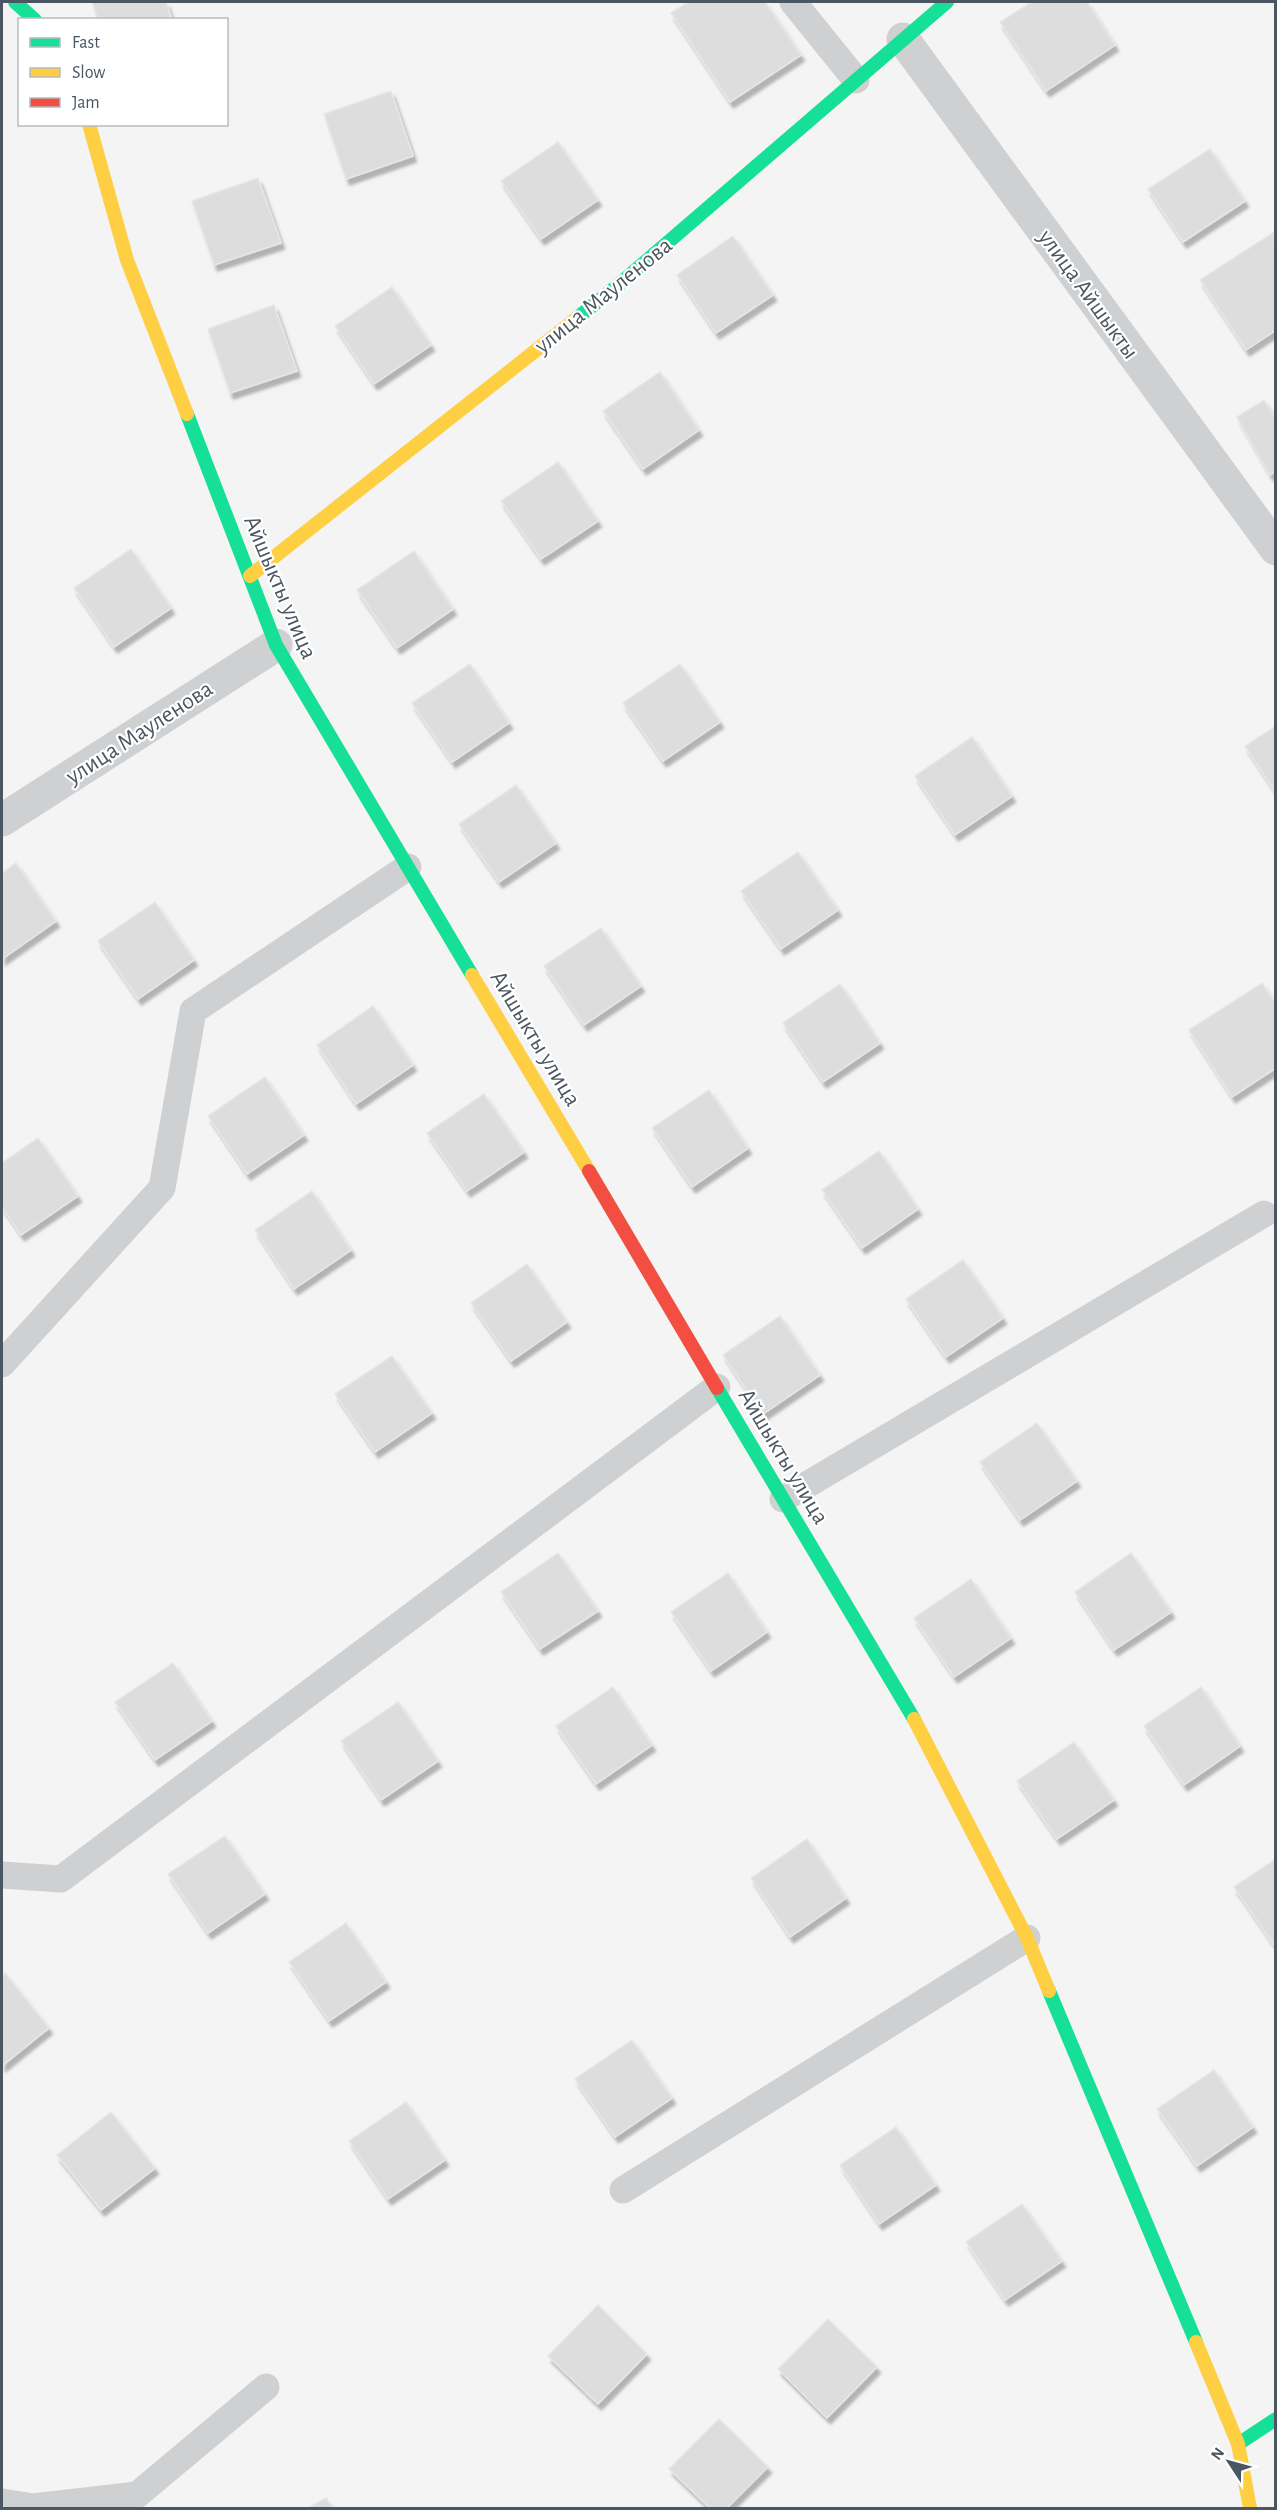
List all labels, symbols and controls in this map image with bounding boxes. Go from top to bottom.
legend [18,18,228,126]
text: Fast [72,34,100,52]
text: Slow [72,64,105,82]
text: Jam [72,94,100,112]
street label: улица Айшыкты [1033,225,1143,364]
street label: улица Мауленова [529,233,677,359]
street label: Айшыкты улица [239,512,321,663]
street label: улица Мауленова [61,677,217,790]
street label: Айшыкты улица [485,967,585,1110]
street label: Айшыкты улица [733,1385,833,1528]
north arrow [1199,2432,1259,2492]
text: N [1208,2445,1227,2463]

